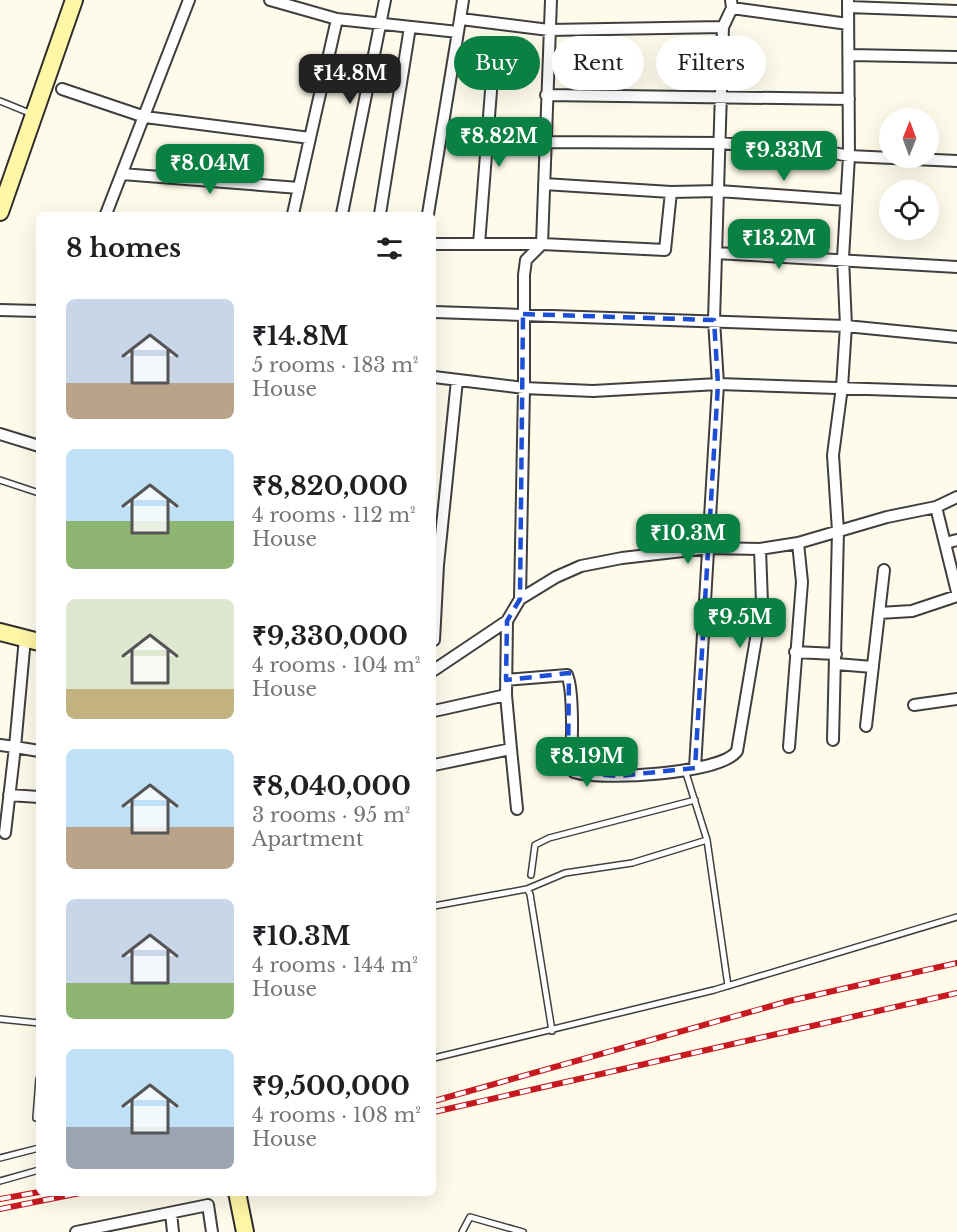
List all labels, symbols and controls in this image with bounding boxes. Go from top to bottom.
chip: Buy [454,36,540,90]
chip: Rent [552,36,644,90]
chip: Filters [656,36,766,90]
pin: ₹14.8M [301,54,399,105]
text: ₹14.8M [313,61,387,85]
north arrow [879,108,939,168]
map controls [879,108,939,240]
pin: ₹8.82M [450,117,548,168]
text: ₹8.82M [460,124,538,148]
pin: ₹9.33M [735,131,833,182]
text: ₹9.33M [745,138,823,162]
pin: ₹8.04M [161,144,259,195]
text: ₹8.04M [170,151,250,175]
button: locate [879,180,939,240]
pin: ₹13.2M [730,219,828,270]
text: ₹13.2M [742,226,816,250]
text: 8 homes [66,232,181,264]
icon: filters [373,232,406,265]
text: ₹14.8M [252,320,349,352]
icon: home [114,323,186,395]
text: 5 rooms · 183 m² [252,353,419,377]
text: House [252,377,317,401]
text: ₹8,820,000 [252,470,408,502]
icon: home [114,473,186,545]
text: 4 rooms · 112 m² [252,503,416,527]
pin: ₹10.3M [639,514,737,565]
text: ₹10.3M [650,521,726,545]
text: House [252,527,317,551]
pin: ₹9.5M [698,598,782,649]
text: ₹9.5M [708,605,772,629]
text: ₹9,330,000 [252,620,408,652]
icon: home [114,623,186,695]
text: 4 rooms · 104 m² [252,653,420,677]
text: House [252,677,317,701]
pin: ₹8.19M [538,737,636,788]
text: ₹8.19M [550,744,624,768]
text: ₹8,040,000 [252,770,411,802]
icon: home [114,773,186,845]
text: 3 rooms · 95 m² [252,803,410,827]
text: Apartment [252,827,363,851]
text: ₹10.3M [252,920,350,952]
icon: home [114,923,186,995]
text: 4 rooms · 144 m² [252,953,418,977]
text: House [252,977,317,1001]
text: ₹9,500,000 [252,1070,410,1102]
icon: home [114,1073,186,1145]
text: 4 rooms · 108 m² [252,1103,421,1127]
text: House [252,1127,317,1151]

